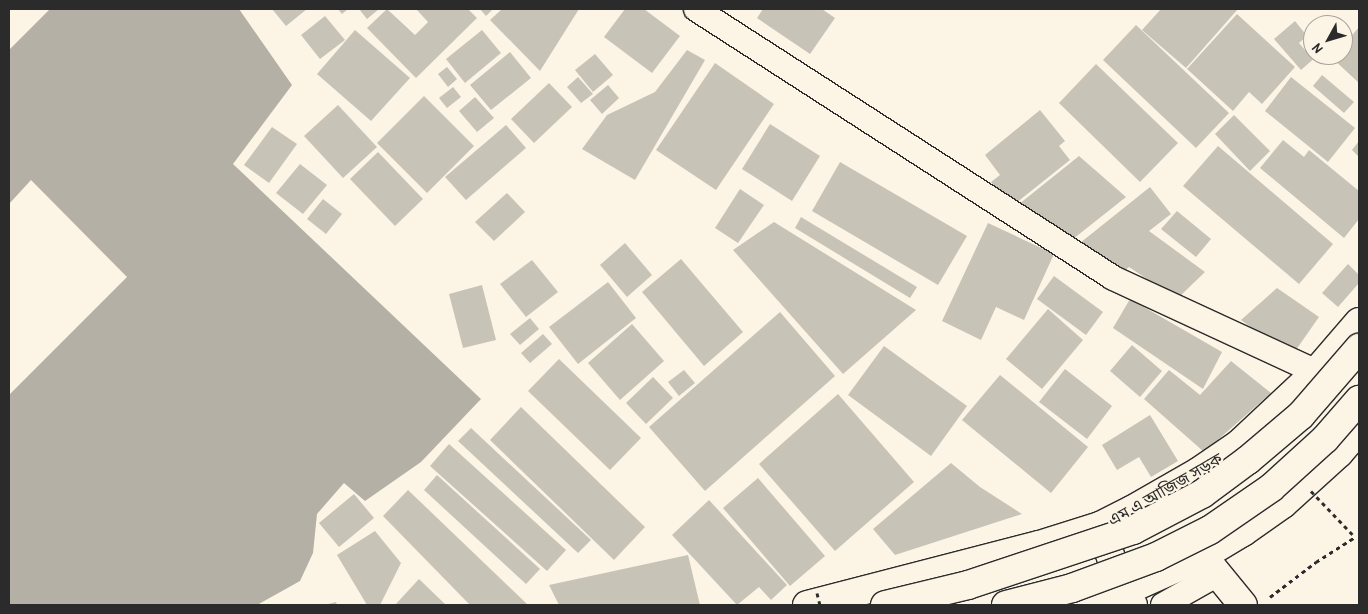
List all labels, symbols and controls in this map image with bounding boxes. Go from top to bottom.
north arrow [1303,15,1353,65]
text: N [1307,40,1326,58]
street label: এম এ আজিজ সড়ক [1104,448,1226,530]

